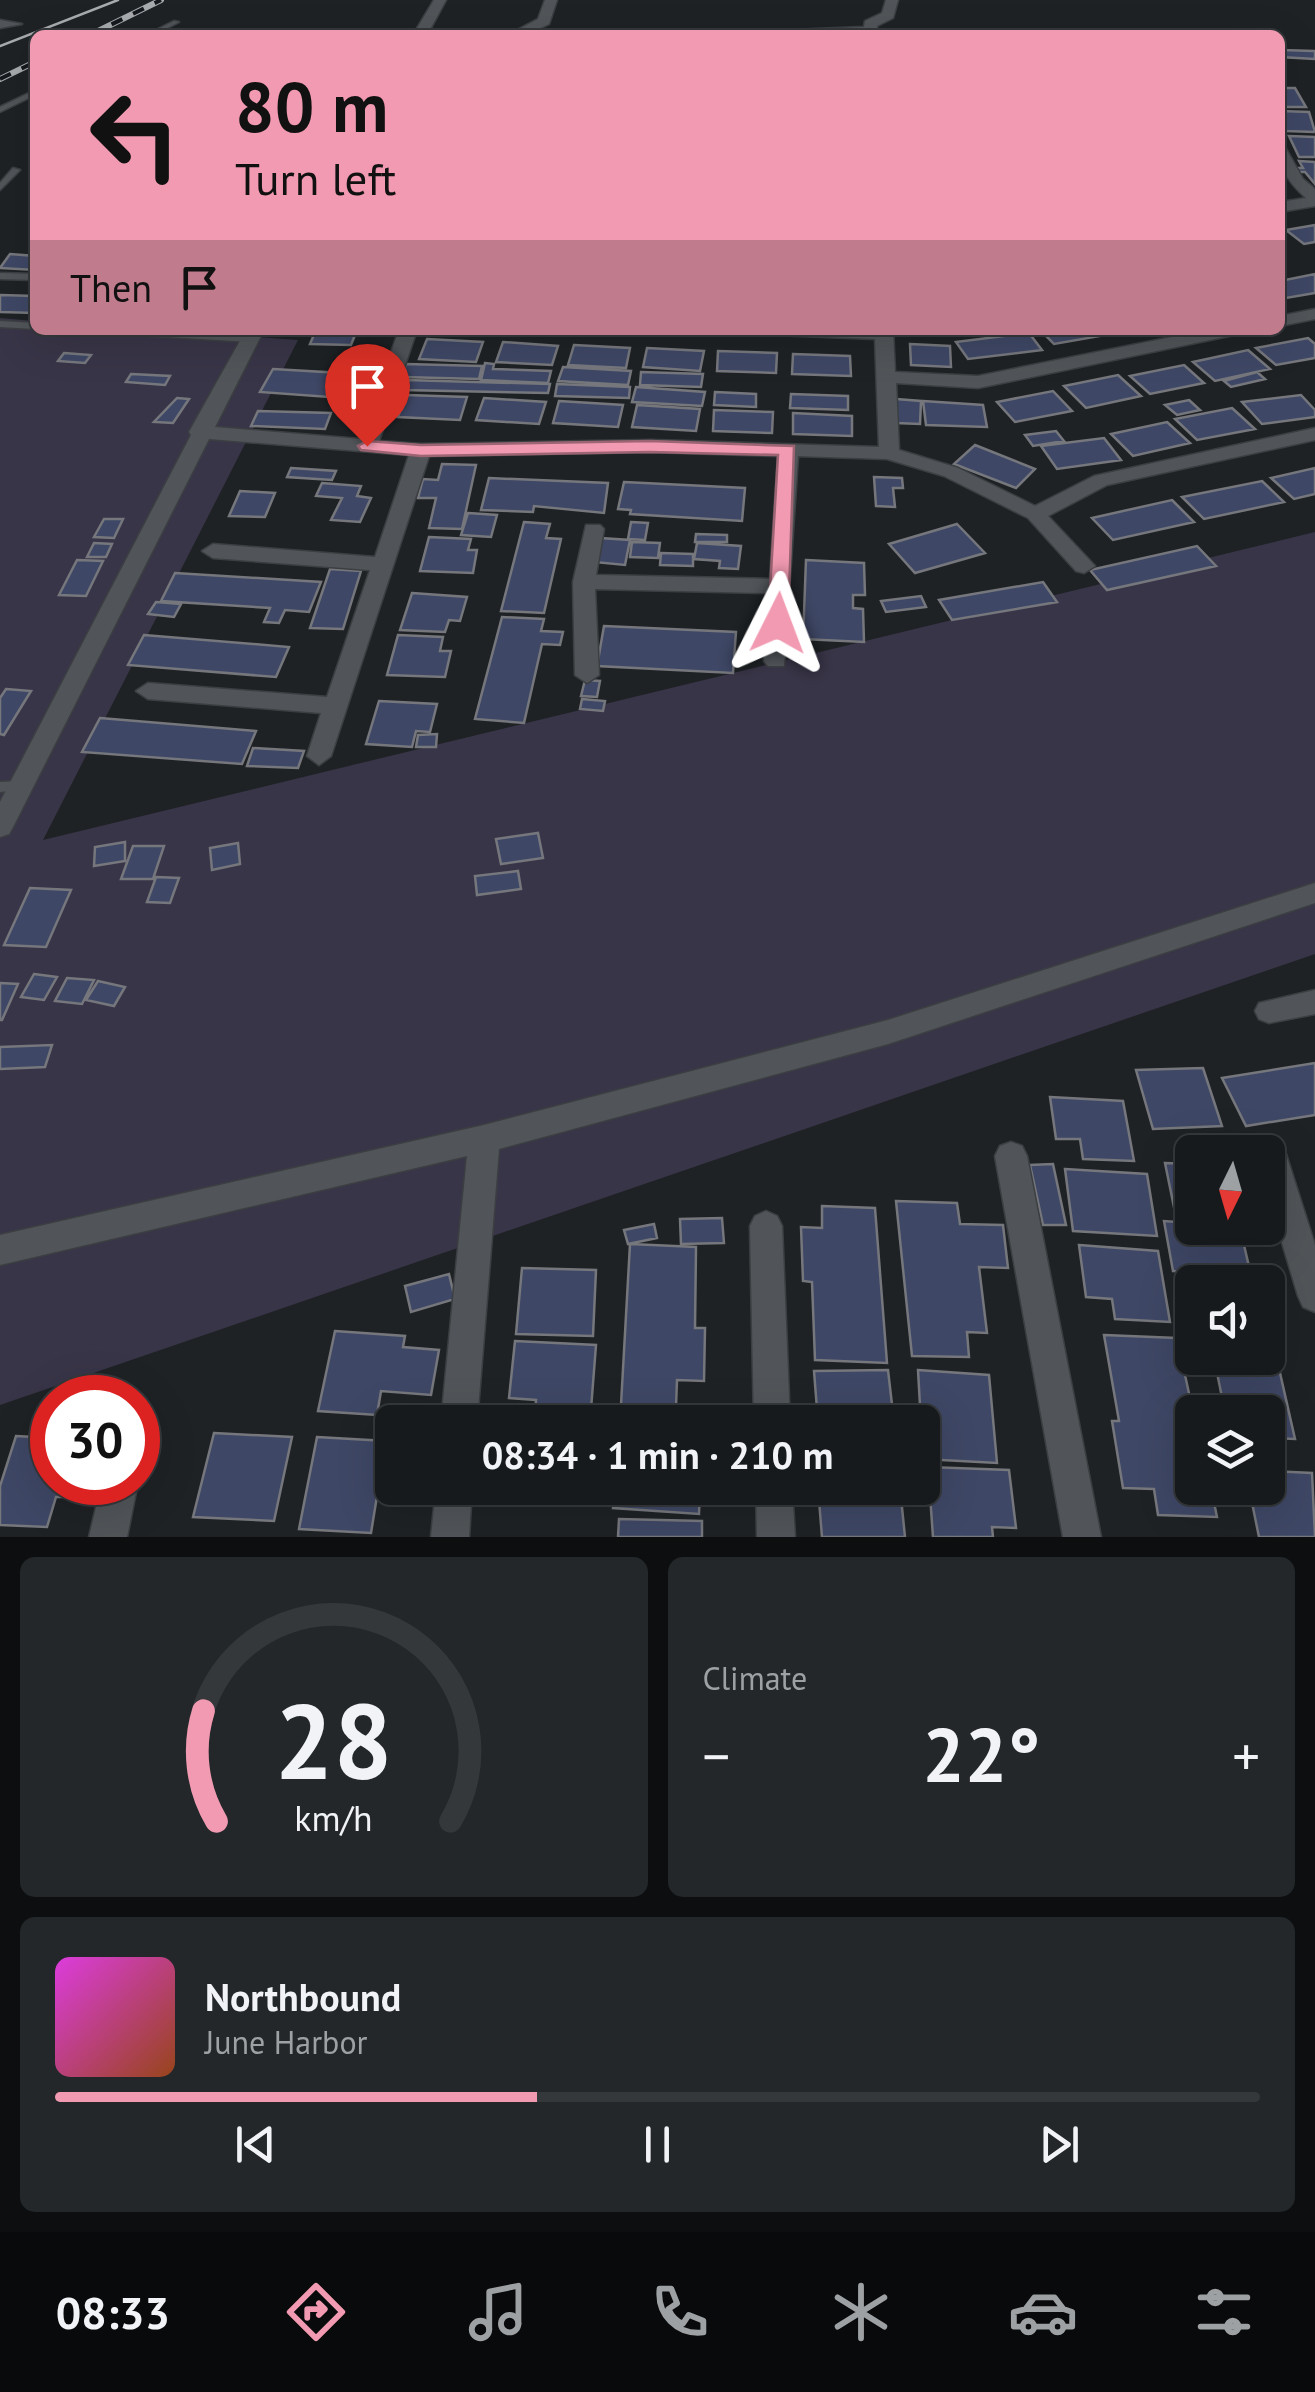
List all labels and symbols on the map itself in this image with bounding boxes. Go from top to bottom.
pin [325,344,410,447]
position arrow [726,571,830,675]
north arrow [1175,1135,1285,1245]
speed limit sign: 30 [30,1375,160,1505]

